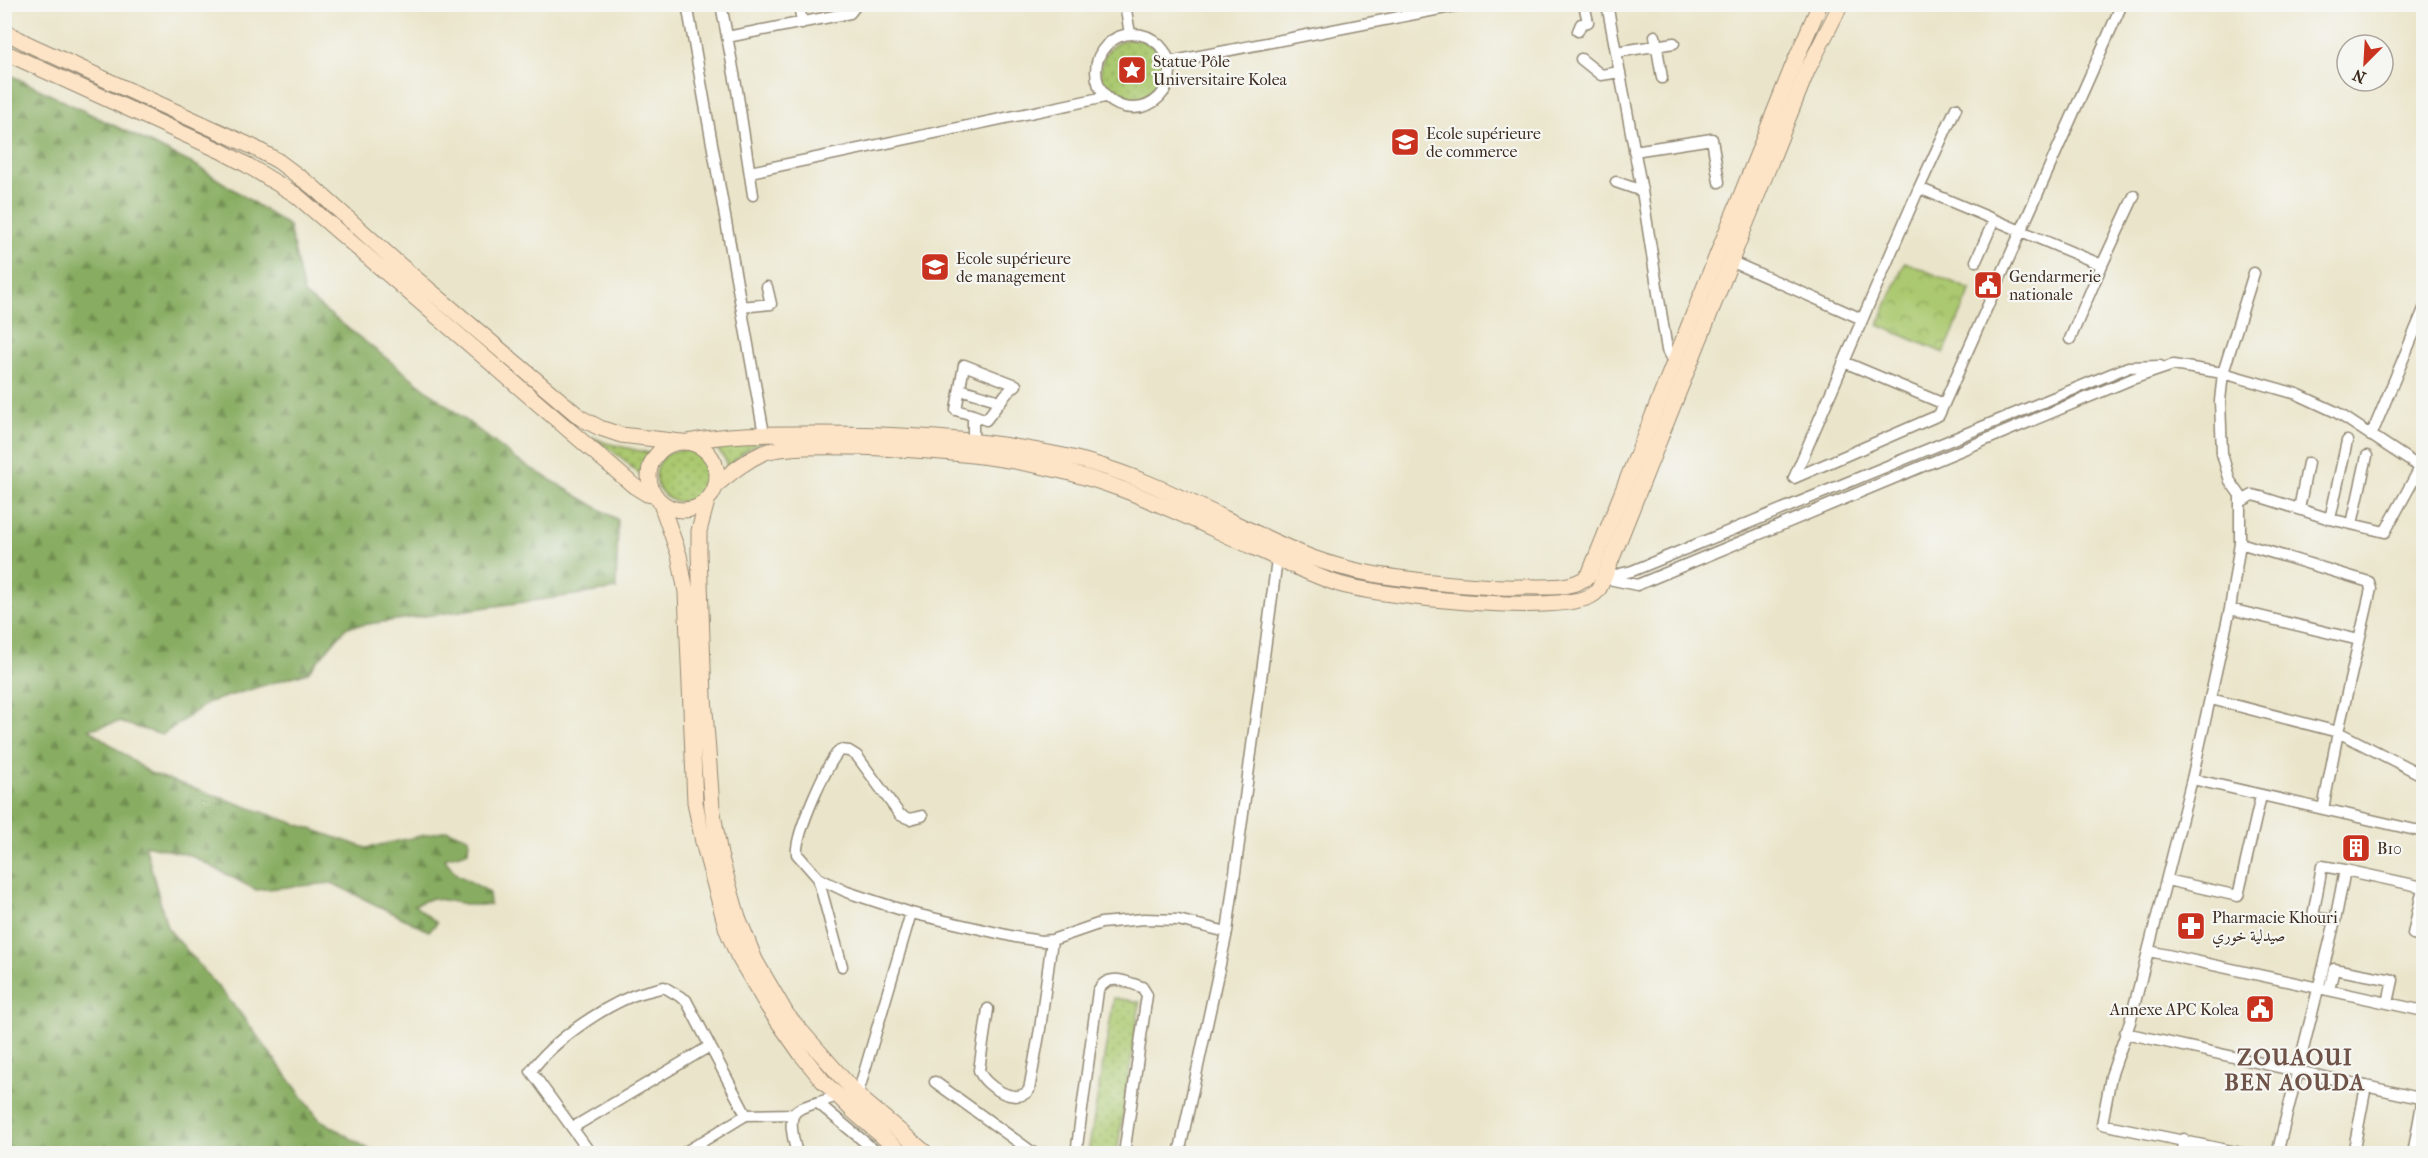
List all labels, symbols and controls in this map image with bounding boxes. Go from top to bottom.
north arrow [2335,33,2395,93]
place label: Statue Pôle Universitaire Kolea [1153,52,1288,89]
place icon: Statue Pôle Universitaire Kolea [1116,54,1148,86]
text: N [2349,65,2369,87]
place label: Ecole supérieure de commerce [1426,124,1541,161]
school or university icon: Ecole supérieure de commerce [1389,126,1421,158]
place label: Ecole supérieure de management [956,249,1071,286]
school or university icon: Ecole supérieure de management [919,251,951,283]
place label: Gendarmerie nationale [2009,267,2101,304]
public building icon: Gendarmerie nationale [1972,269,2004,301]
building icon: B10 [2340,832,2372,864]
place label: B10 [2377,839,2402,858]
place label: Pharmacie Khouri صيدلية خوري [2212,908,2338,948]
pharmacy icon: Pharmacie Khouri صيدلية خوري [2175,910,2207,942]
public building icon: Annexe APC Kolea [2244,993,2276,1025]
place label: Annexe APC Kolea [2109,1000,2240,1019]
district label: ZOUAOUI BEN AOUDA [2224,1045,2366,1096]

